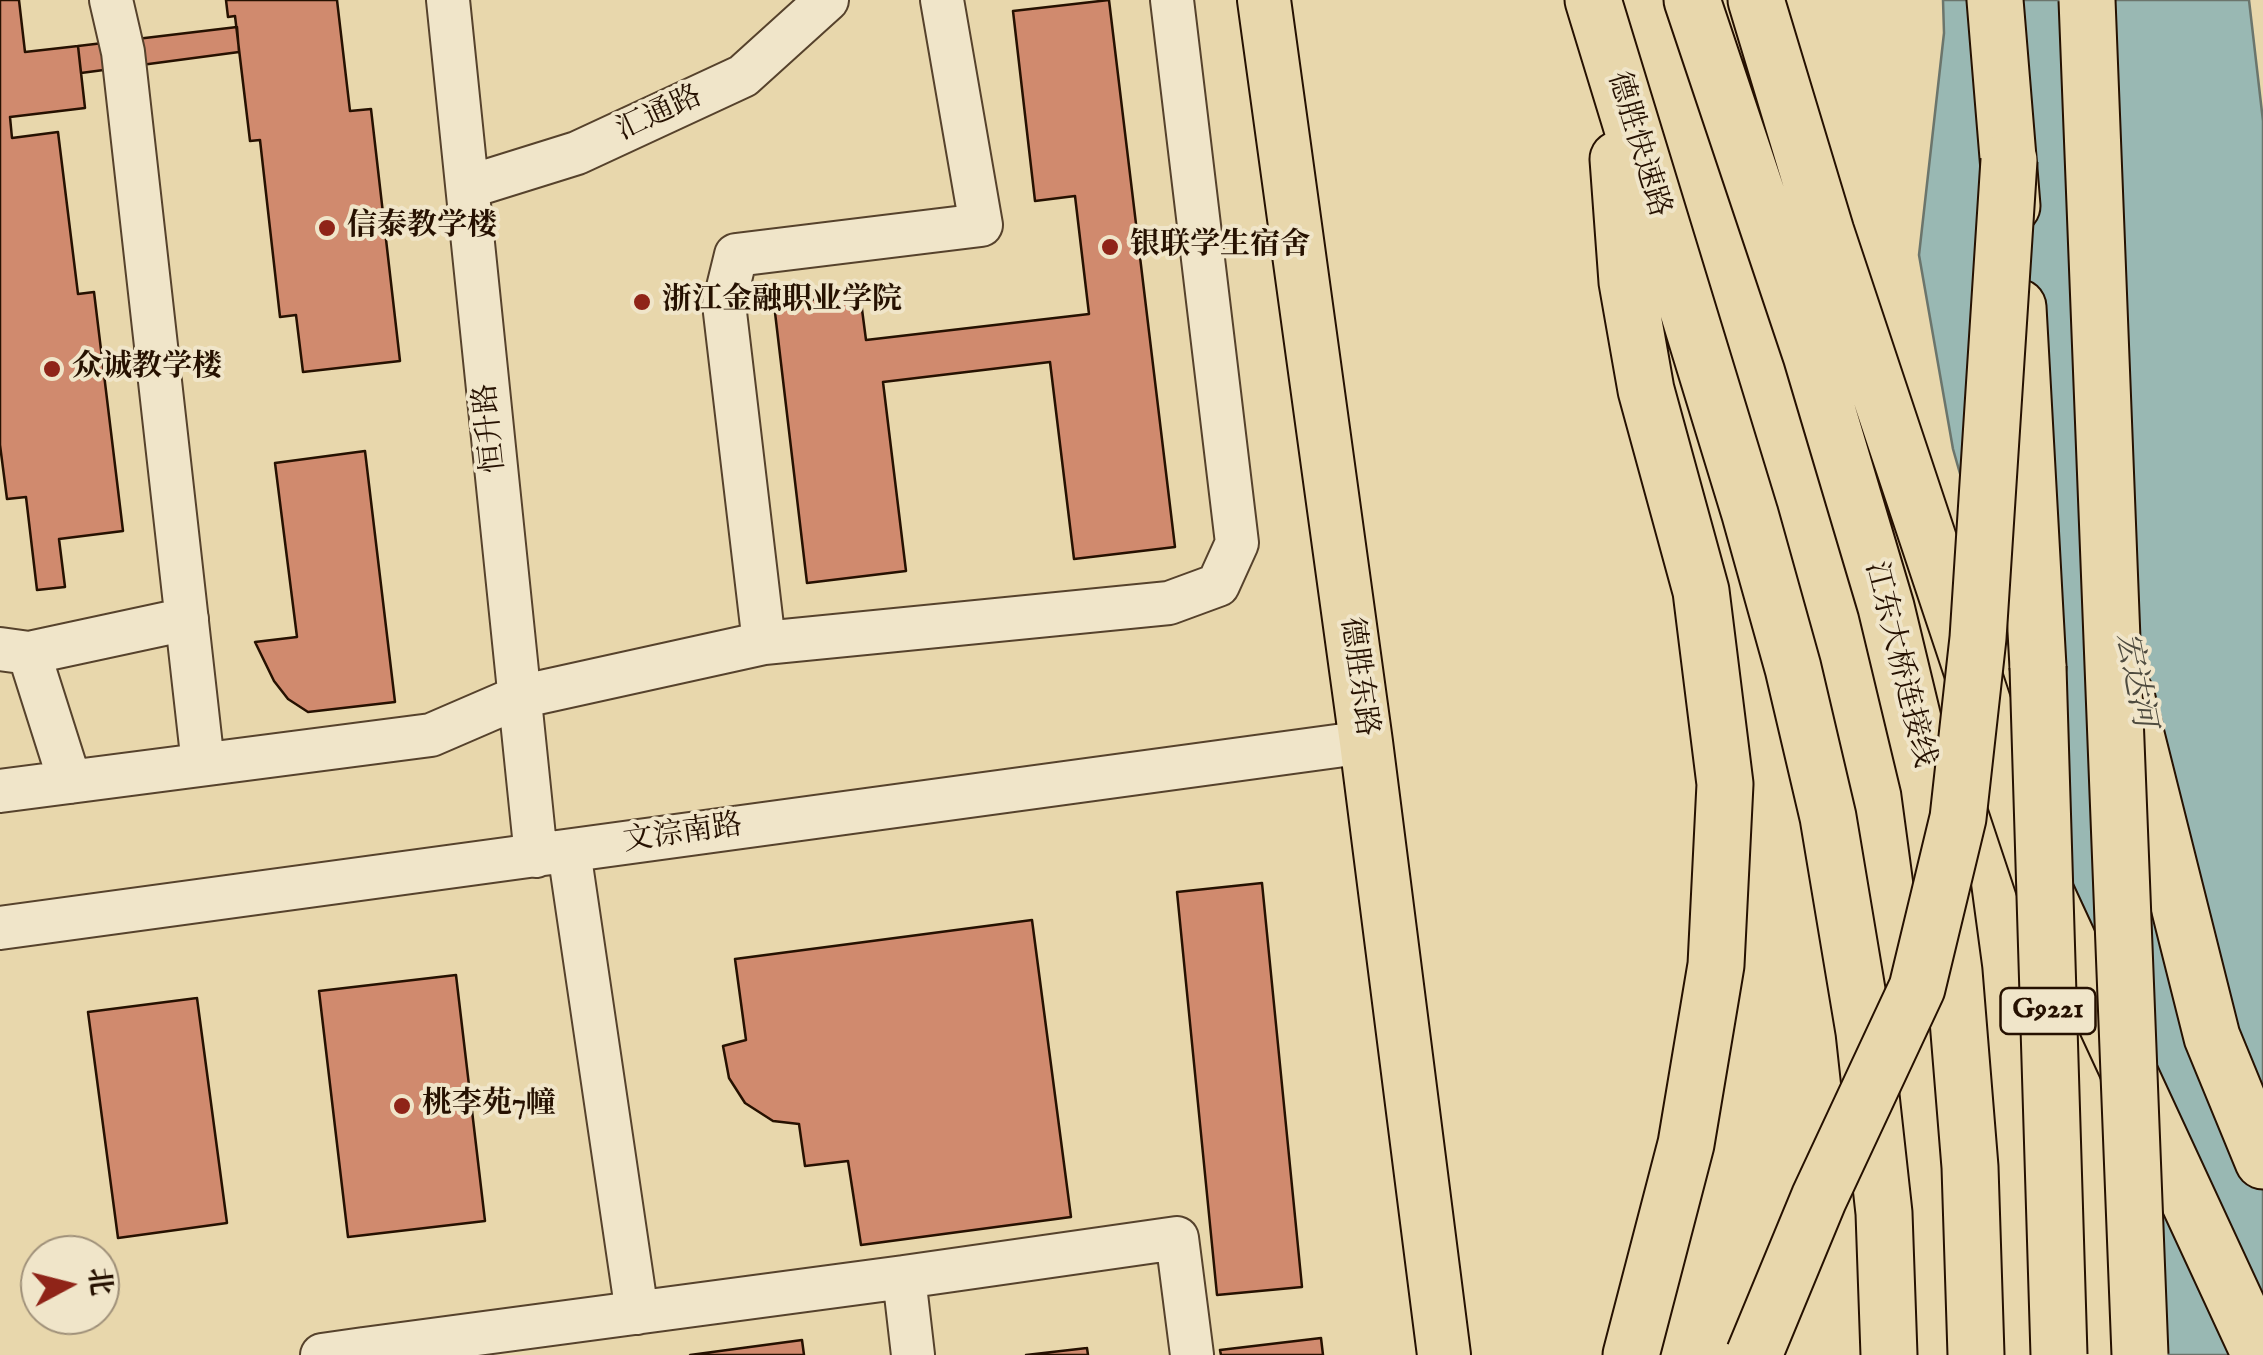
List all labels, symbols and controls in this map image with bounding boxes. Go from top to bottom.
street label: 德胜快速路 [1598,68,1676,222]
street label: 汇通路 [612,80,708,150]
place label: 信泰教学楼 [347,210,497,246]
marker: 信泰教学楼 [316,217,338,239]
place label: 银联学生宿舍 [1130,229,1310,265]
marker: 银联学生宿舍 [1099,236,1121,258]
place label: 浙江金融职业学院 [662,284,902,320]
marker: 浙江金融职业学院 [631,291,653,313]
place label: 众诚教学楼 [72,351,222,387]
marker: 众诚教学楼 [41,358,63,380]
street label: 恒升路 [469,381,515,475]
street label: 江东大桥连接线 [1855,559,1941,771]
street label: 德胜东路 [1331,615,1383,739]
water label: 宏达河 [2105,629,2161,731]
street label: 文淙南路 [621,809,745,861]
road number: G9221 [2000,988,2096,1034]
place label: 桃李苑7幢 [422,1088,556,1124]
marker: 桃李苑7幢 [391,1095,413,1117]
north arrow [20,1235,120,1335]
text: 北 [79,1265,117,1298]

